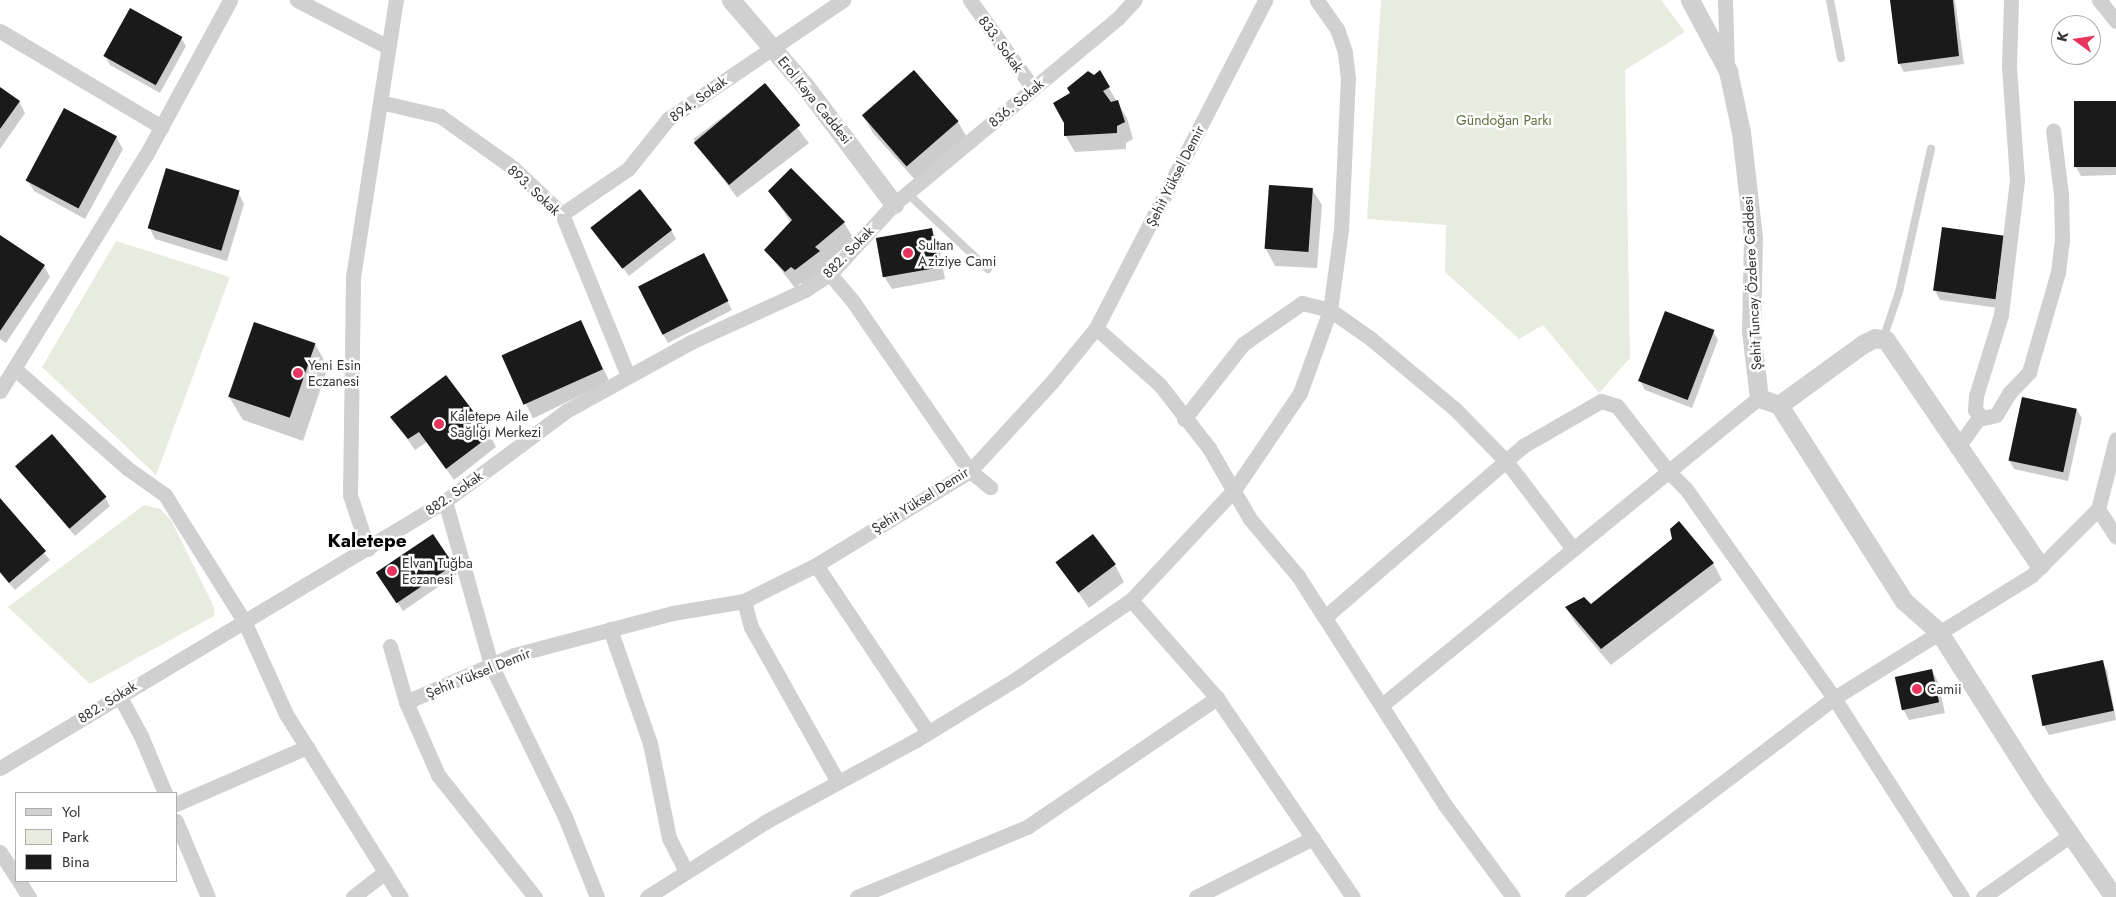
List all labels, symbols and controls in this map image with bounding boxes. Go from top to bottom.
street label: 833. Sokak [975,13,1027,75]
north arrow [2051,15,2101,65]
text: K [2052,29,2073,44]
street label: Erol Kaya Caddesi [775,53,855,147]
street label: 894. Sokak [666,73,730,125]
street label: 836. Sokak [985,75,1047,131]
park label: Gündoğan Parkı [1456,112,1552,128]
street label: Şehit Yüksel Demir [1142,123,1208,229]
street label: 893. Sokak [504,161,564,219]
street label: Şehit Tuncay Özdere Caddesi [1739,195,1765,371]
street label: 882. Sokak [819,222,877,282]
place label: Sultan Aziziye Cami [918,237,996,270]
marker: Sultan Aziziye Cami [902,247,914,259]
place label: Yeni Esin Eczanesi [308,357,361,390]
marker: Yeni Esin Eczanesi [292,367,304,379]
place label: Kaletepe Aile Sağlığı Merkezi [450,408,541,441]
marker: Kaletepe Aile Sağlığı Merkezi [432,417,446,431]
street label: Şehit Yüksel Demir [868,463,972,537]
street label: 882. Sokak [422,467,486,519]
district label: Kaletepe [327,530,407,552]
place label: Elvan Tuğba Eczanesi [402,555,473,588]
marker: Elvan Tuğba Eczanesi [386,565,398,577]
street label: Şehit Yüksel Demir [423,644,533,702]
street label: 882. Sokak [75,677,139,727]
place label: Camii [1927,681,1962,697]
marker: Camii [1911,683,1923,695]
legend [15,792,178,882]
text: Yol [62,801,81,823]
text: Park [62,826,89,848]
text: Bina [62,851,89,873]

